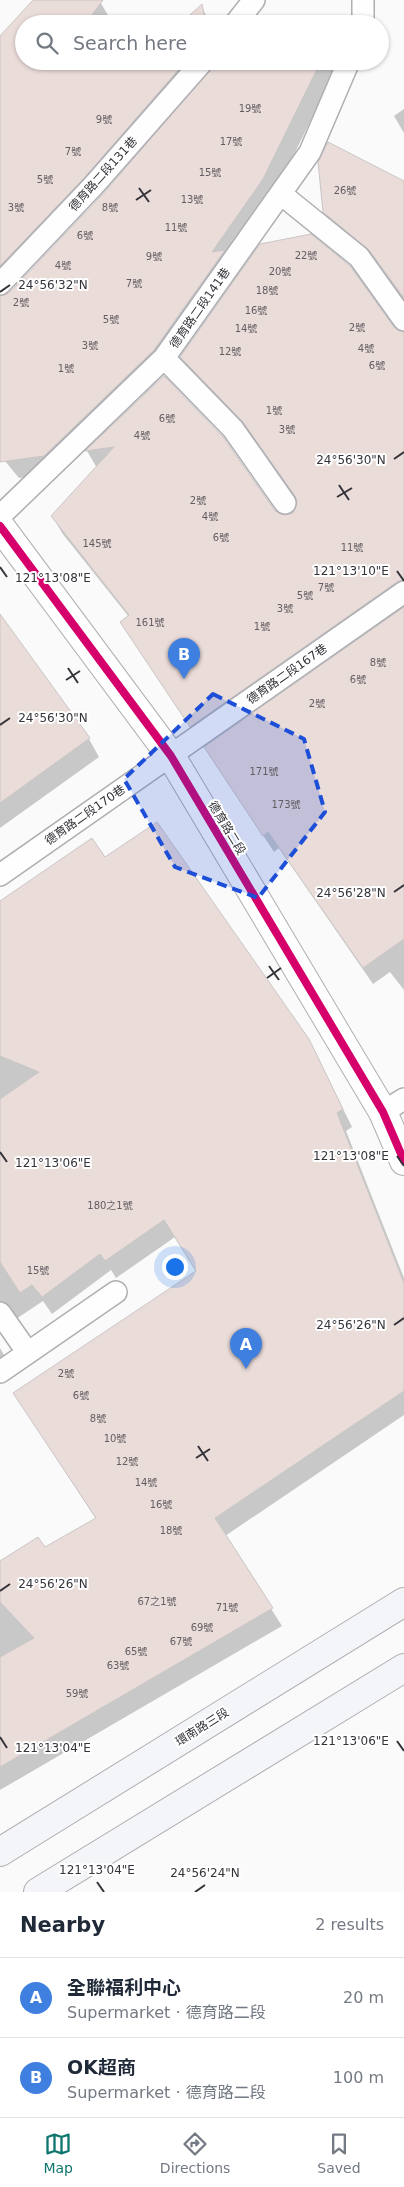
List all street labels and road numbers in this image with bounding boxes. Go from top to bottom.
street label: 德育路二段131巷 [66,134,140,214]
street label: 德育路二段141巷 [167,265,233,351]
street label: 德育路二段167巷 [244,641,330,707]
street label: 德育路二段170巷 [42,782,128,848]
street label: 德育路二段 [206,799,248,857]
street label: 環南路三段 [173,1705,231,1749]

